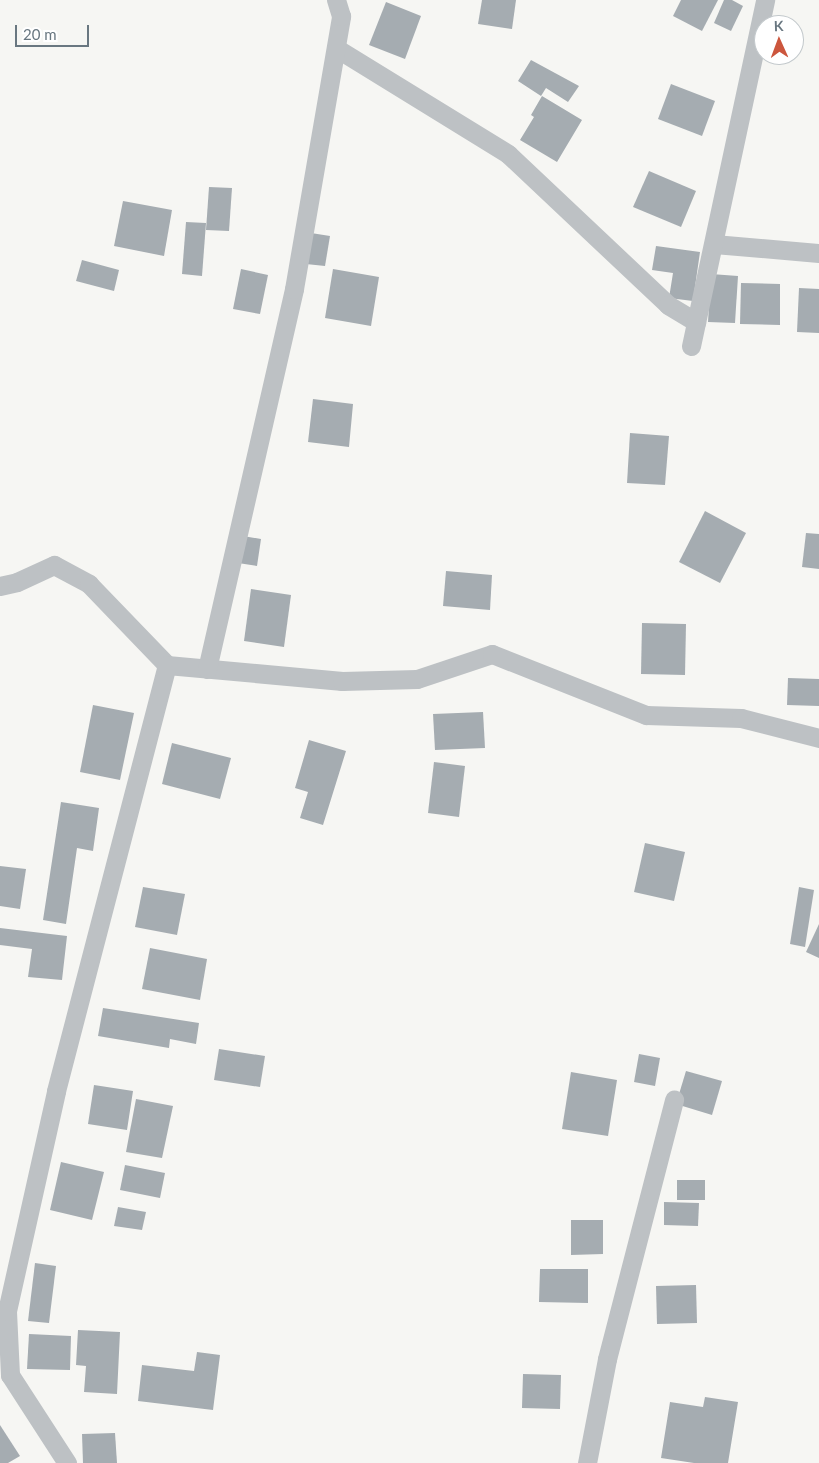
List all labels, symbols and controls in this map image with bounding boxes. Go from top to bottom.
scale bar [18,15,91,47]
north arrow [754,15,804,65]
text: K [773,17,784,34]
text: 20 m [23,25,57,43]

